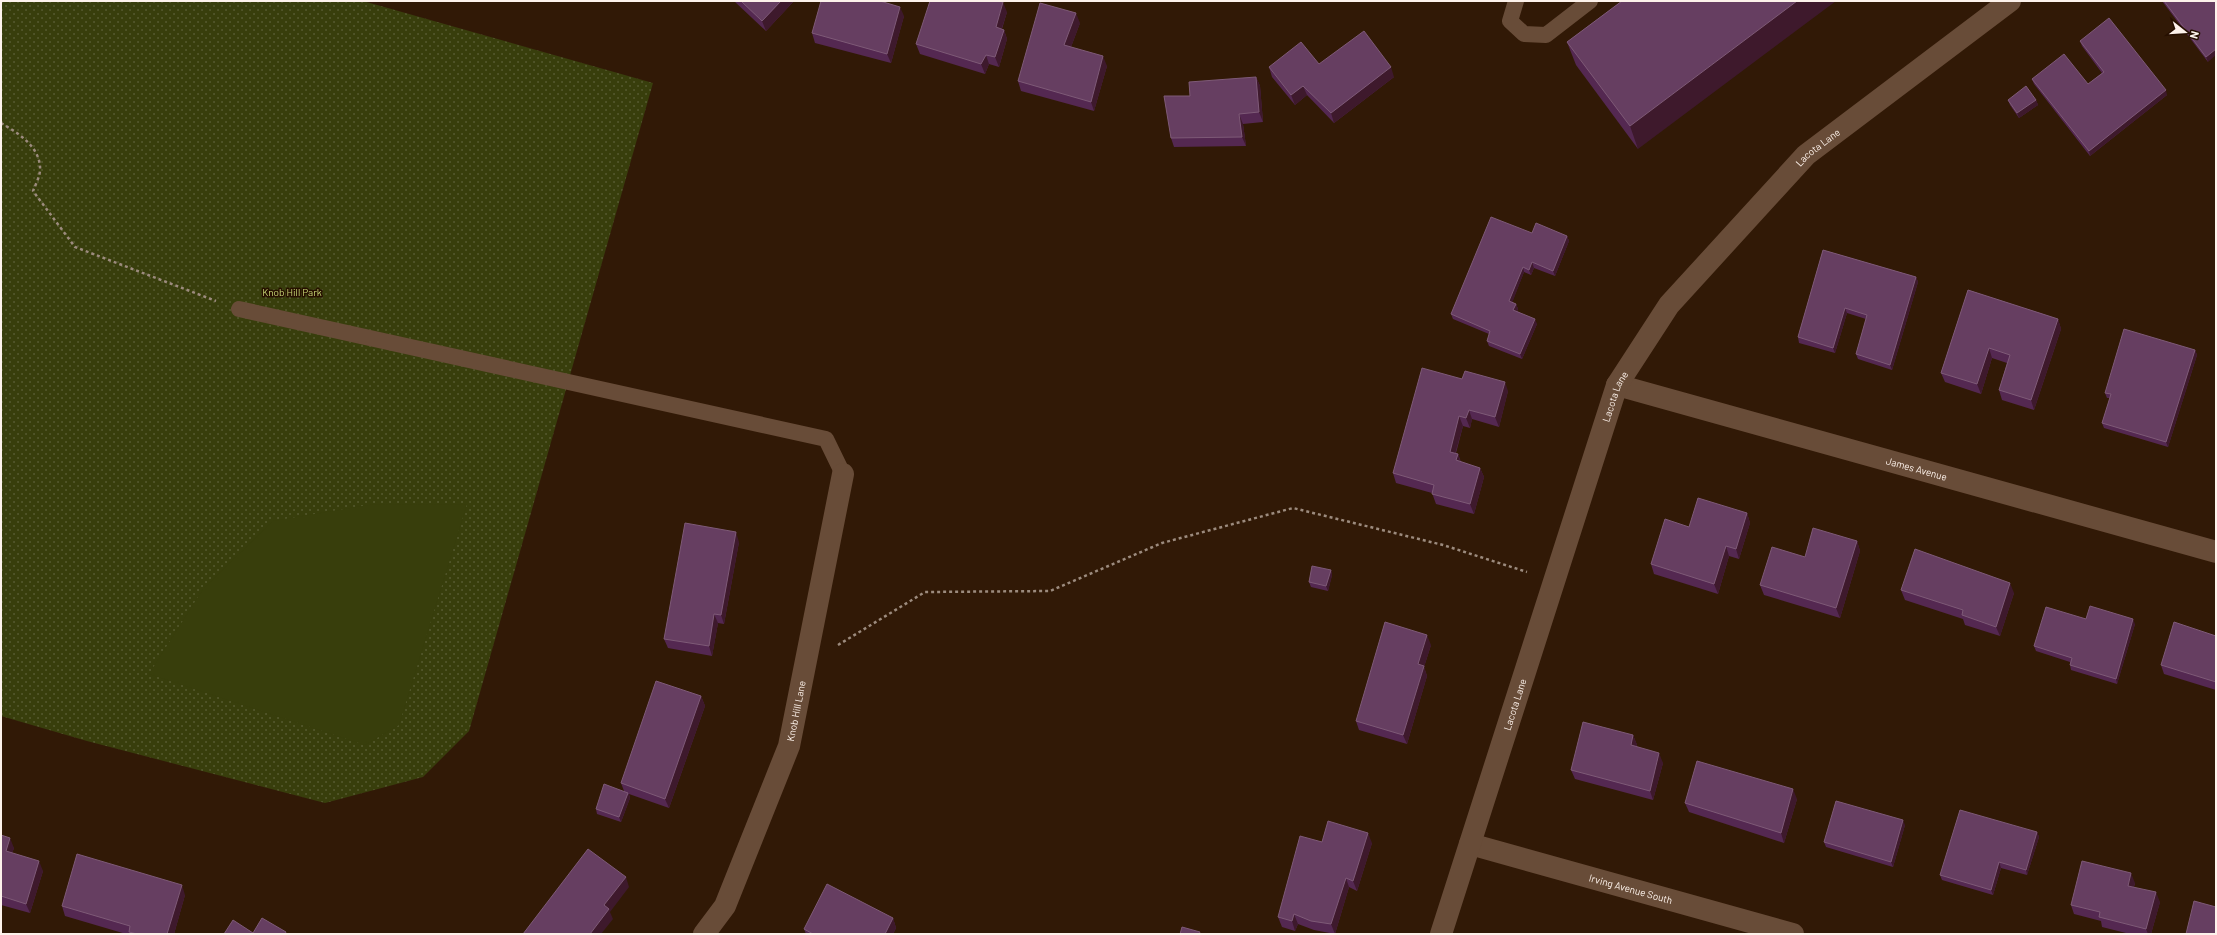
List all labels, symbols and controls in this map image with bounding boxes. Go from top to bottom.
north arrow [2165,12,2205,52]
text: N [2188,30,2202,40]
street label: Lacota Lane [1793,126,1842,169]
park label: Knob Hill Park [262,286,322,298]
street label: Lacota Lane [1600,369,1630,423]
street label: James Avenue [1885,454,1949,483]
street label: Lacota Lane [1501,677,1528,732]
street label: Knob Hill Lane [784,680,808,742]
street label: Irving Avenue South [1588,871,1674,906]

